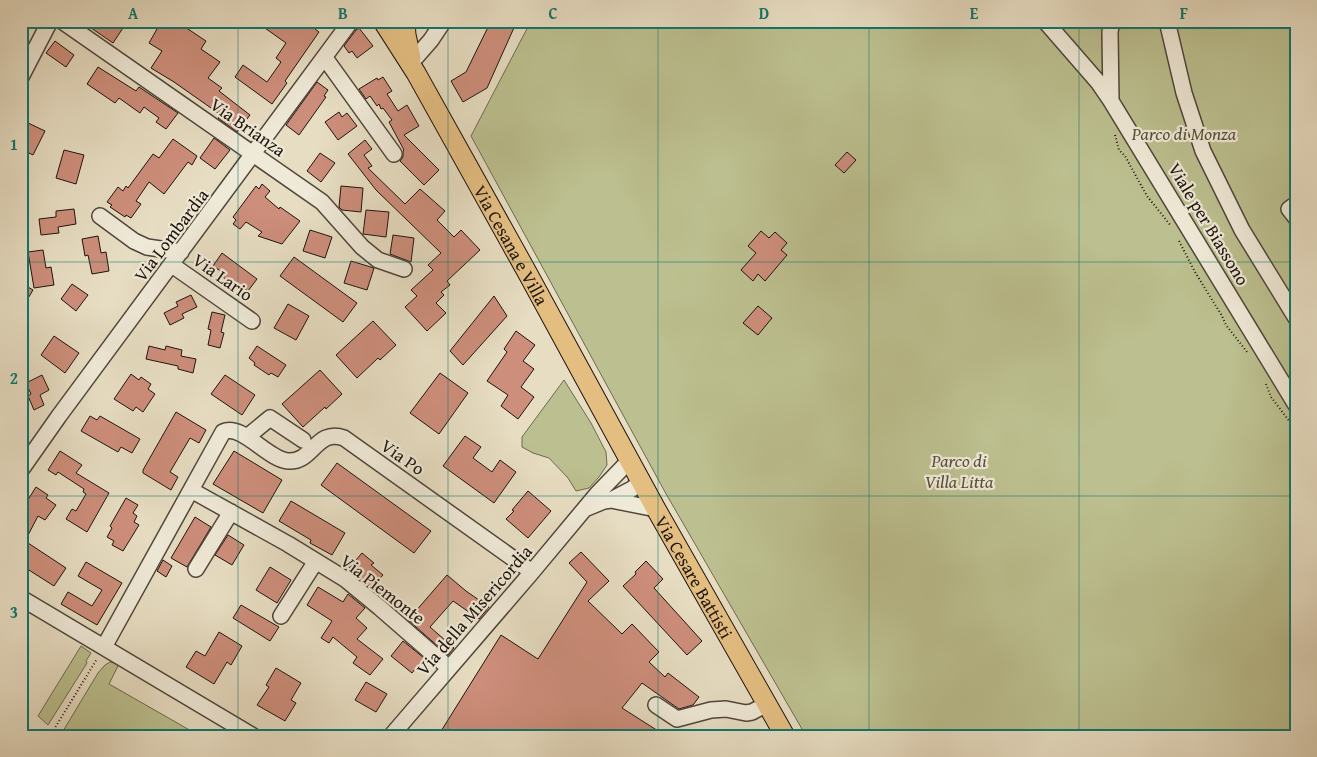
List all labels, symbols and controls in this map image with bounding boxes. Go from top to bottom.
text: A [128,1,139,25]
text: B [338,1,348,25]
text: C [548,1,558,25]
text: D [759,1,769,25]
text: E [970,1,979,25]
text: F [1180,1,1188,25]
street label: Via Brianza [205,91,292,163]
park label: Parco di Monza [1131,120,1237,147]
text: 1 [10,132,18,156]
street label: Viale per Biassono [1162,158,1256,290]
street label: Via Cesana e Villa [467,180,556,310]
street label: Via Lombardia [127,182,215,287]
street label: Via Lario [187,246,259,308]
text: 2 [10,366,18,390]
street label: Via Po [376,432,430,482]
park label: Parco di Villa Litta [925,447,994,495]
street label: Via Cesare Battisti [649,510,740,643]
street label: Via della Misericordia [410,538,539,681]
street label: Via Piemonte [335,547,431,631]
text: 3 [10,600,18,624]

